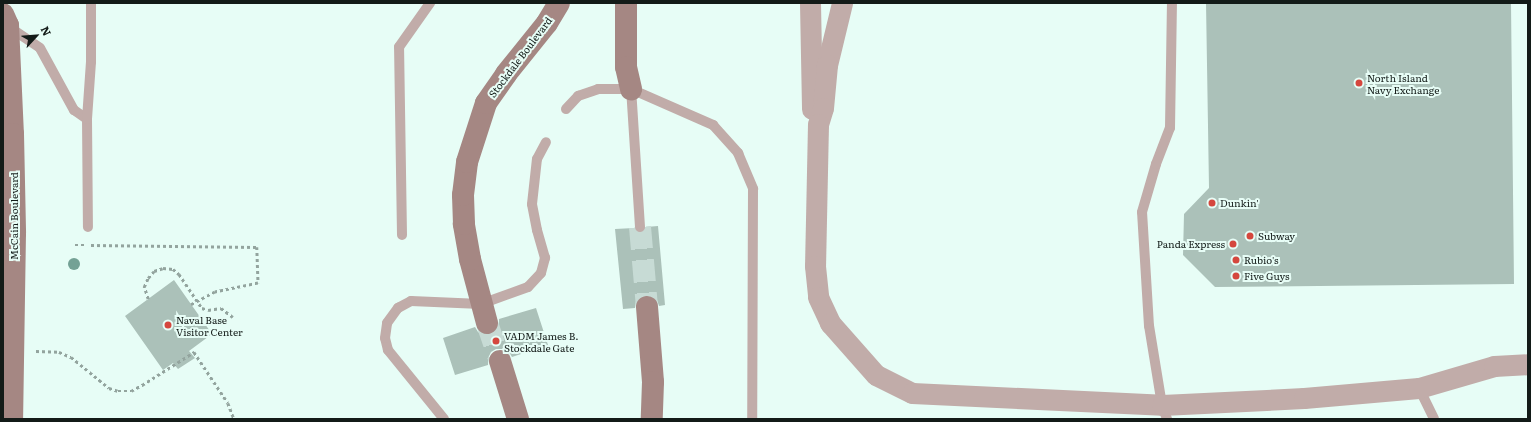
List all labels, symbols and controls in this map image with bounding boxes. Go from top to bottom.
street label: Stockdale Boulevard [486,14,554,100]
north arrow [16,16,56,56]
text: N [38,23,56,38]
place label: North Island Navy Exchange [1367,71,1439,94]
marker: North Island Navy Exchange [1354,78,1364,88]
street label: McCain Boulevard [8,172,20,260]
place label: Dunkin' [1220,197,1259,209]
marker: Dunkin' [1207,198,1217,208]
place label: Subway [1258,230,1295,242]
marker: Subway [1245,231,1255,241]
place label: Panda Express [1157,238,1225,250]
marker: Panda Express [1228,239,1238,249]
place label: Rubio's [1244,254,1278,266]
marker: Rubio's [1231,255,1241,265]
place label: Five Guys [1244,270,1290,282]
marker: Five Guys [1231,271,1241,281]
place label: Naval Base Visitor Center [176,313,243,336]
marker: Naval Base Visitor Center [163,320,173,330]
place label: VADM James B. Stockdale Gate [504,329,579,352]
marker: VADM James B. Stockdale Gate [491,336,501,346]

